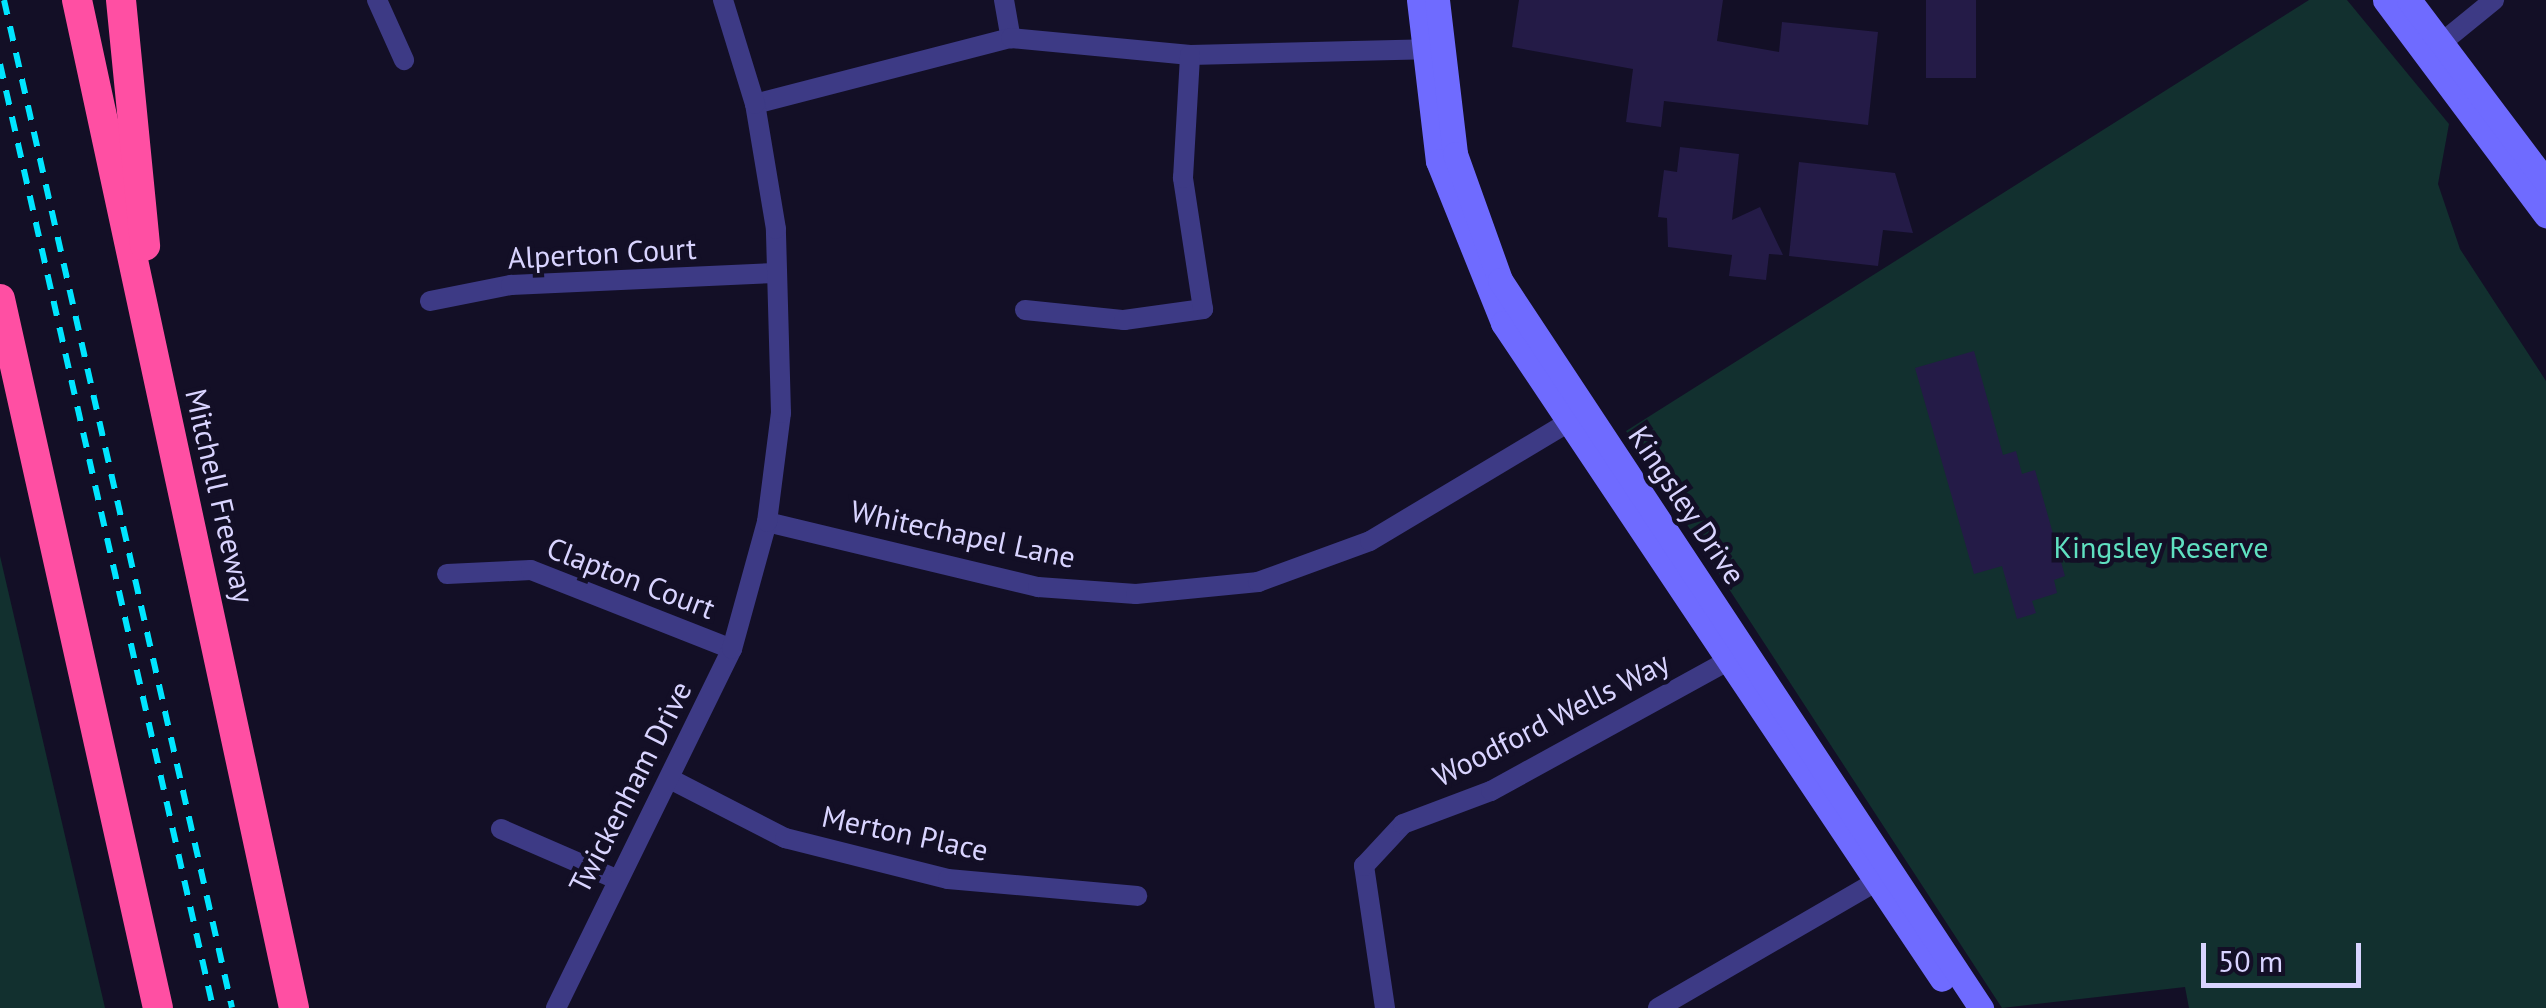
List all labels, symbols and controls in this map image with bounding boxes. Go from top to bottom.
street label: Alperton Court [507,230,697,276]
street label: Mitchell Freeway [178,385,262,607]
street label: Kingsley Drive [1621,419,1753,591]
street label: Whitechapel Lane [847,493,1079,575]
street label: Clapton Court [542,529,720,627]
park label: Kingsley Reserve [2053,529,2269,565]
street label: Woodford Wells Way [1427,644,1675,794]
street label: Twickenham Drive [561,675,699,899]
street label: Merton Place [819,798,991,868]
scale bar [2206,923,2366,985]
text: 50 m [2218,941,2283,980]

